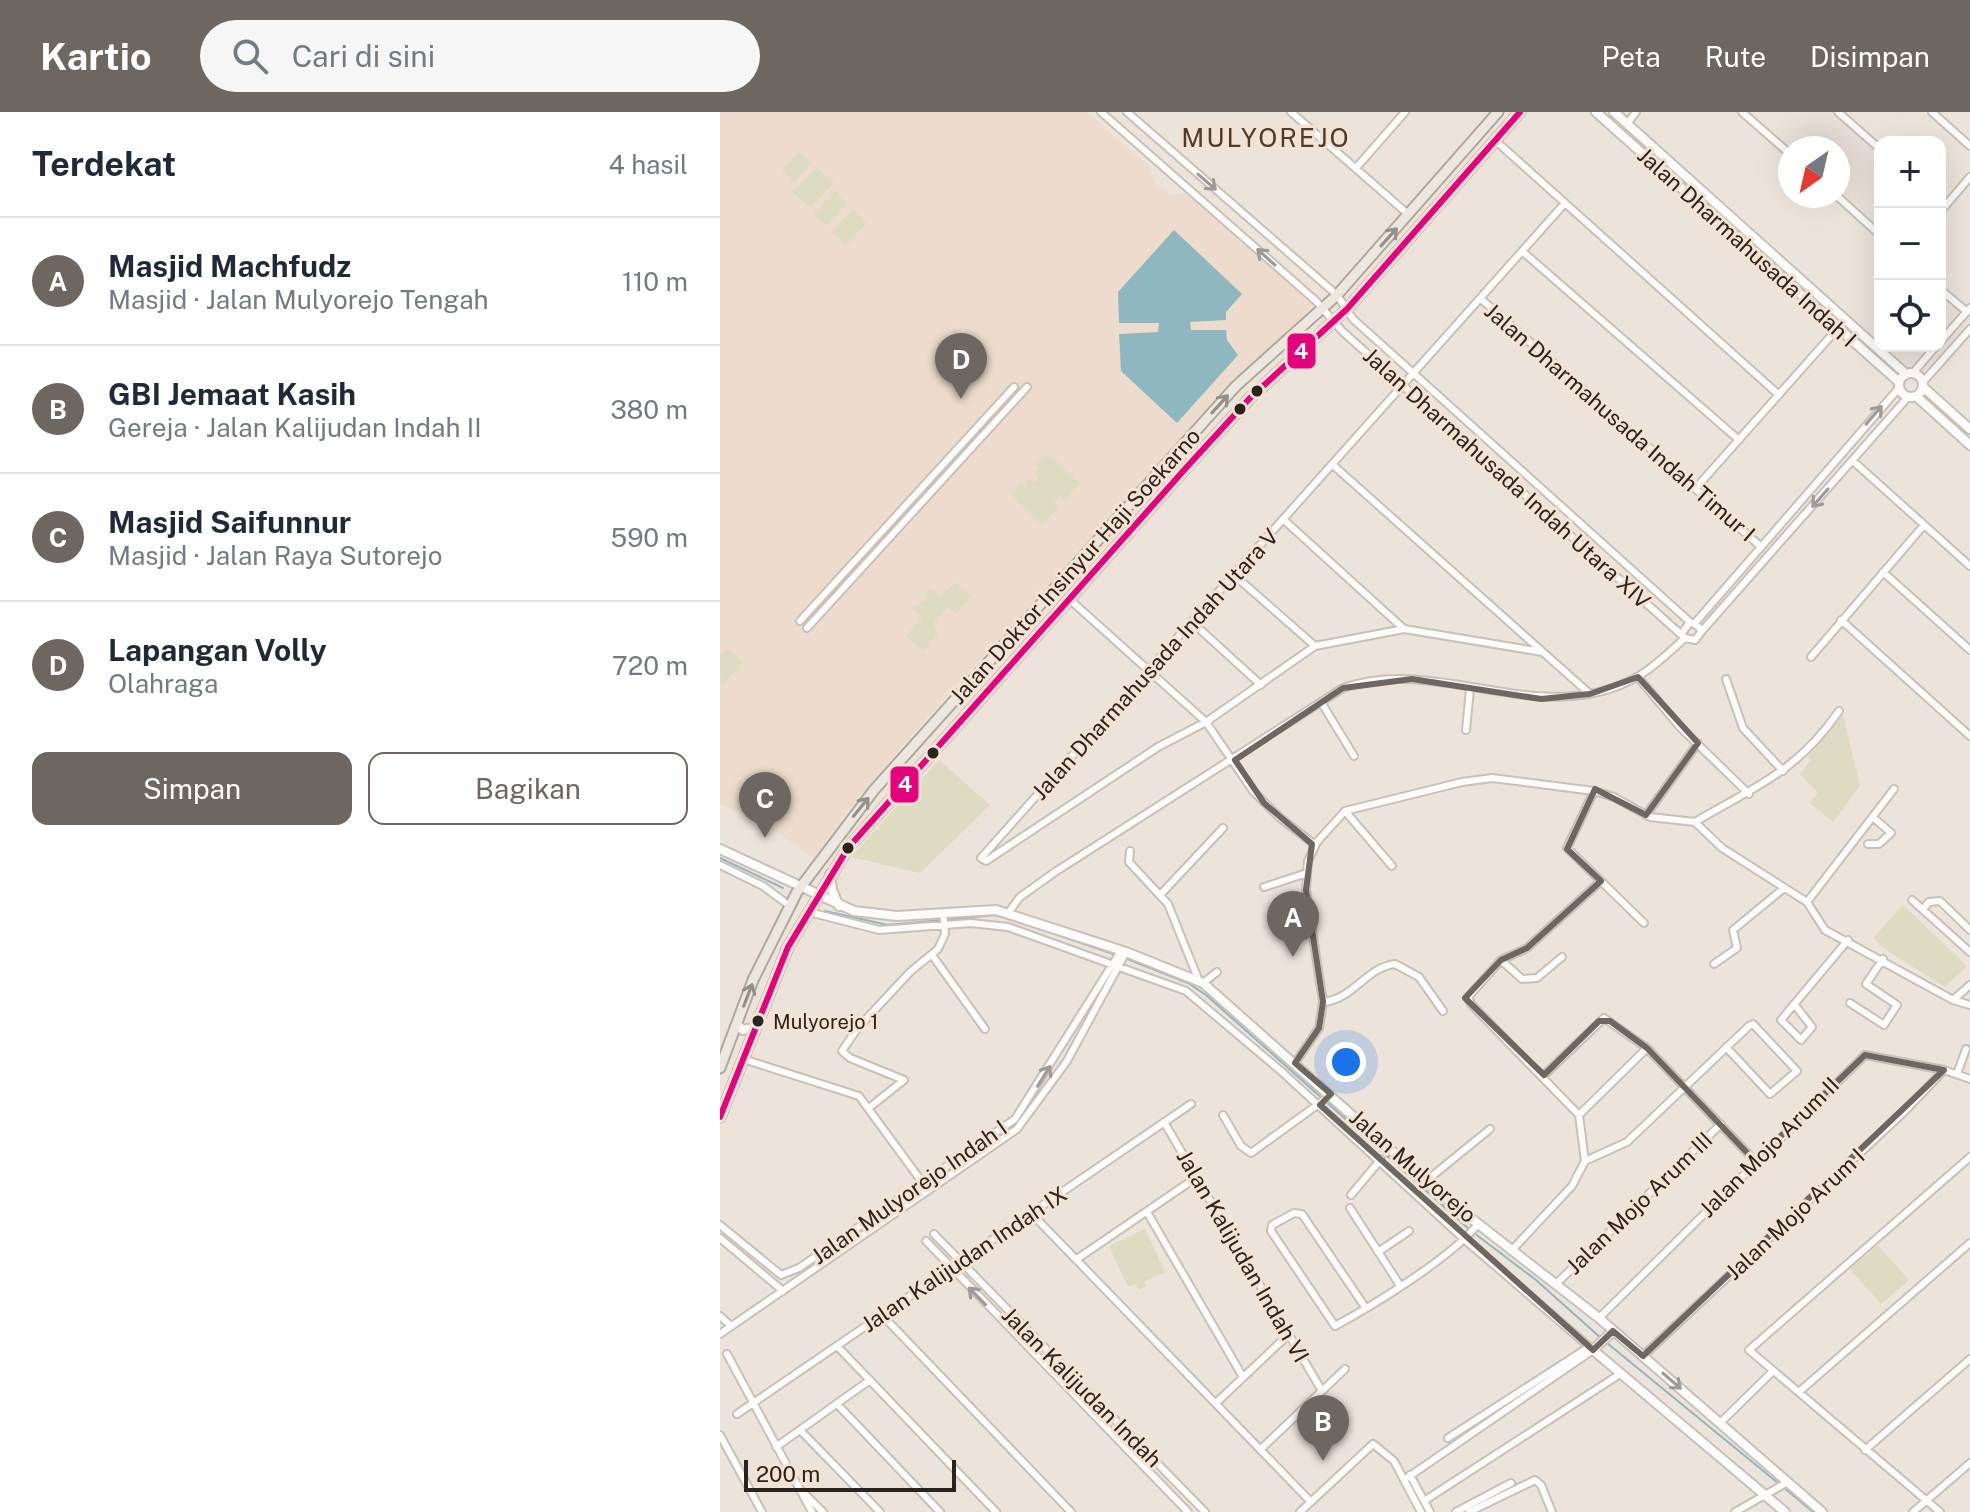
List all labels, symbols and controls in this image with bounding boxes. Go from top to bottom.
search box [200,20,760,92]
text: Kartio [40,34,152,79]
icon: search [228,34,272,78]
text: Cari di sini [292,38,435,74]
text: Peta [1602,40,1661,73]
text: Rute [1705,40,1766,73]
text: Disimpan [1810,40,1930,73]
district label: MULYOREJO [1181,122,1351,153]
north arrow [1778,136,1850,208]
map controls [1874,136,1946,352]
button: + [1874,136,1946,208]
street label: Jalan Dharmahusada Indah I [1632,142,1862,352]
text: Terdekat [32,144,176,184]
text: 4 hasil [609,149,688,180]
one-way arrow [1196,173,1216,191]
button: − [1874,208,1946,280]
one-way arrow [1379,228,1397,248]
text: Masjid Machfudz [108,248,351,284]
one-way arrow [1256,248,1276,266]
text: A [49,266,67,297]
text: 110 m [622,266,688,297]
button: locate [1874,280,1946,352]
text: Masjid · Jalan Mulyorejo Tengah [108,284,489,315]
street label: Jalan Dharmahusada Indah Timur I [1479,297,1761,547]
line badge: 4 [1286,332,1317,370]
pin: D [935,333,987,399]
text: 4 [1294,338,1308,364]
street label: Jalan Dharmahusada Indah Utara XIV [1358,342,1656,614]
text: GBI Jemaat Kasih [108,376,356,412]
unlabelled marker [1249,383,1265,399]
text: B [49,394,67,425]
text: 380 m [610,394,688,425]
one-way arrow [1210,394,1229,414]
unlabelled marker [1232,401,1248,417]
one-way arrow [1865,406,1883,426]
text: Gereja · Jalan Kalijudan Indah II [108,412,482,443]
street label: Jalan Doktor Insinyur Haji Soekarno [944,423,1206,709]
one-way arrow [1812,487,1830,508]
text: Masjid Saifunnur [108,504,351,540]
text: C [49,522,67,553]
text: 590 m [611,522,688,553]
street label: Jalan Dharmahusada Indah Utara V [1026,523,1284,805]
text: Masjid · Jalan Raya Sutorejo [108,540,442,571]
text: Lapangan Volly [108,632,327,668]
text: D [49,650,67,681]
text: 720 m [612,650,688,681]
text: Olahraga [108,668,218,699]
unlabelled marker [925,745,941,761]
button: Simpan [32,752,352,825]
button: Bagikan [368,752,688,825]
line badge: 4 [889,765,920,804]
text: 4 [898,771,912,797]
pin: C [739,772,791,838]
one-way arrow [852,797,869,818]
unlabelled marker [840,840,856,856]
pin: A [1267,891,1319,957]
one-way arrow [741,983,756,1008]
place label: Mulyorejo 1 [773,1010,878,1034]
marker: Mulyorejo 1 [750,1013,766,1029]
your location [1326,1042,1366,1082]
one-way arrow [1037,1065,1053,1088]
street label: Jalan Mojo Arum II [1694,1072,1844,1222]
street label: Jalan Mulyorejo [1344,1104,1482,1228]
street label: Jalan Mulyorejo Indah I [806,1115,1012,1269]
street label: Jalan Mojo Arum III [1561,1127,1717,1279]
street label: Jalan Mojo Arum I [1720,1143,1870,1285]
street label: Jalan Kalijudan Indah VI [1171,1145,1315,1367]
street label: Jalan Kalijudan Indah IX [856,1181,1072,1337]
one-way arrow [968,1286,987,1306]
street label: Jalan Kalijudan Indah [997,1302,1167,1472]
one-way arrow [1661,1372,1681,1390]
pin: B [1297,1395,1349,1461]
scale bar [744,1456,956,1492]
text: 200 m [756,1461,820,1487]

